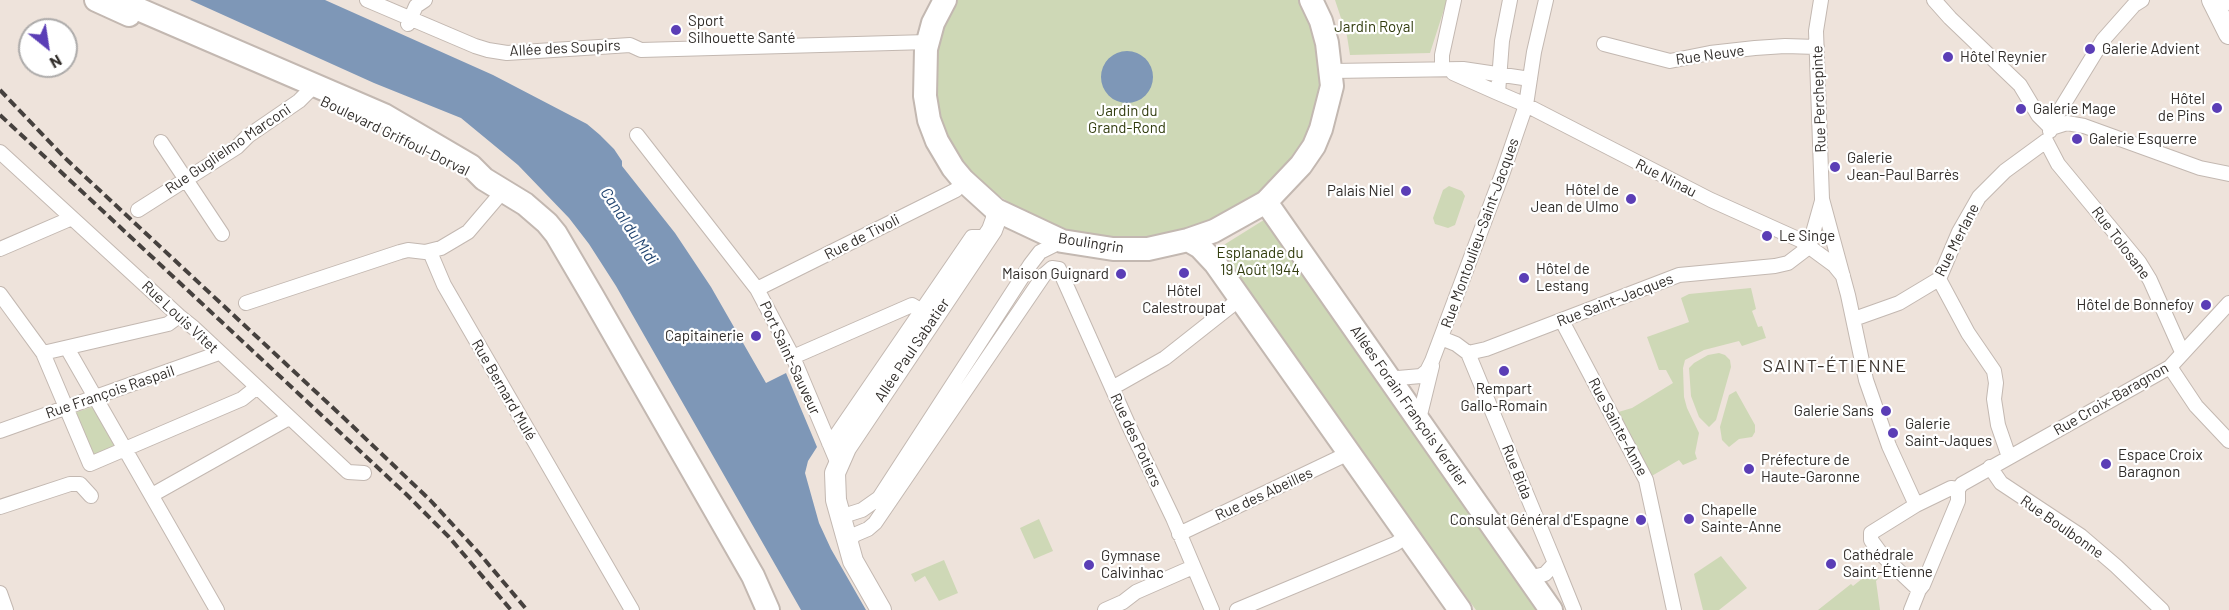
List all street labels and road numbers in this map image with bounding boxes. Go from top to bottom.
street label: Allée des Soupirs [509,36,621,60]
street label: Rue Neuve [1674,41,1746,69]
street label: Rue Perchepinte [1808,45,1830,153]
street label: Boulevard Griffoul-Dorval [318,92,472,180]
street label: Rue Guglielmo Marconi [162,100,294,198]
street label: Rue Montoulieu-Saint-Jacques [1437,136,1523,330]
street label: Rue Ninau [1633,155,1699,201]
street label: Rue Merlane [1931,201,1983,279]
street label: Rue Tolosane [2088,203,2154,283]
street label: Rue de Tivoli [821,210,903,264]
street label: Boulingrin [1057,229,1125,257]
street label: Rue Saint-Jacques [1554,270,1676,330]
street label: Rue Louis Vitet [138,277,222,357]
street label: Allée Paul Sabatier [871,295,953,405]
street label: Port Saint-Sauveur [756,298,824,418]
street label: Allées Forain François Verdier [1346,322,1472,490]
street label: Rue Bernard Mulé [468,336,540,444]
street label: Rue Croix-Baragnon [2050,359,2172,439]
street label: Rue François Raspail [43,362,177,422]
street label: Rue Sainte-Anne [1585,375,1651,479]
street label: Rue des Potiers [1106,390,1166,490]
street label: Rue Bida [1498,442,1536,502]
street label: Rue des Abeilles [1212,464,1316,524]
street label: Rue Boulbonne [2017,492,2107,562]

